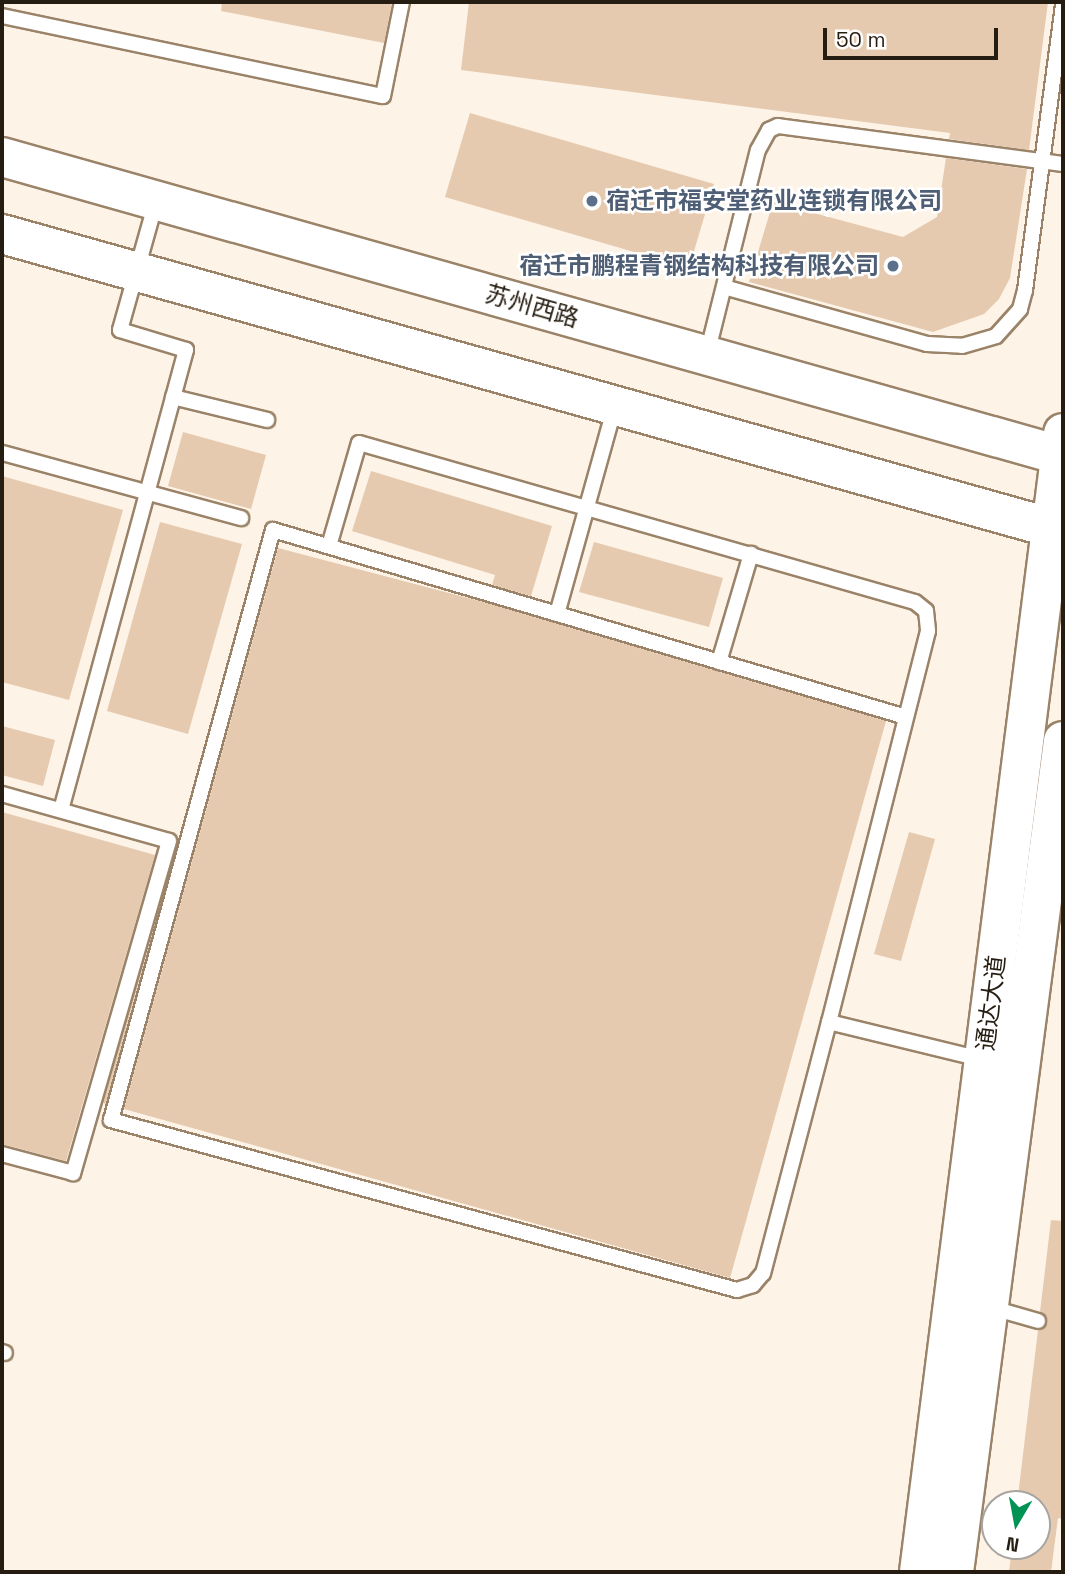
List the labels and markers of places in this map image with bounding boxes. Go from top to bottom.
place label: 宿迁市福安堂药业连锁有限公司 [606,187,942,215]
marker: 宿迁市福安堂药业连锁有限公司 [584,193,600,209]
place label: 宿迁市鹏程青钢结构科技有限公司 [519,252,879,280]
marker: 宿迁市鹏程青钢结构科技有限公司 [885,258,901,274]

